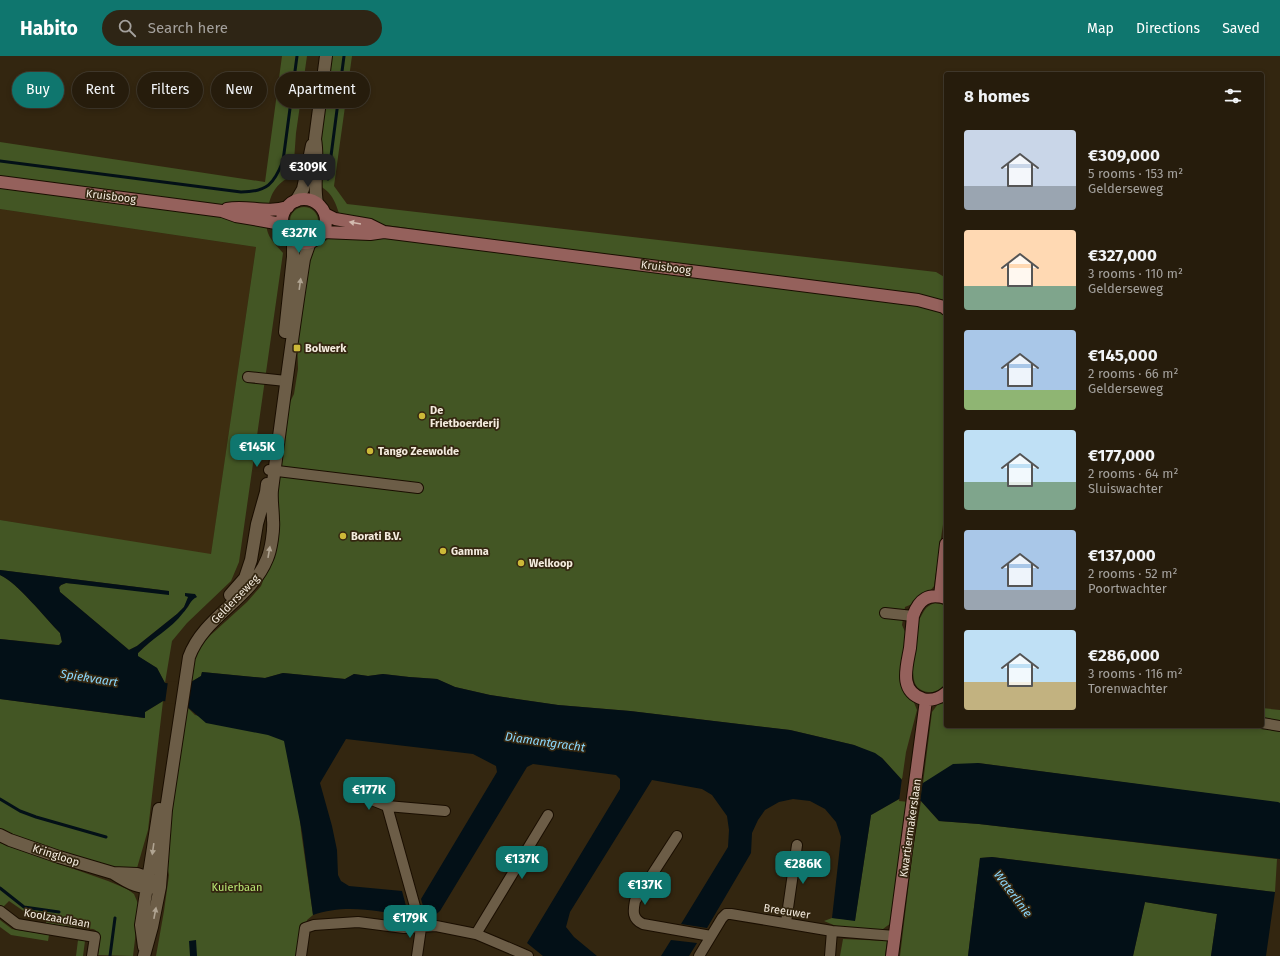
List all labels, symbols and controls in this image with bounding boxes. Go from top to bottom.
search box [102,10,382,46]
text: Habito [20,17,78,40]
icon: search [116,17,138,39]
text: Search here [148,19,228,37]
text: Map [1087,20,1114,37]
text: Directions [1136,20,1200,37]
text: Saved [1222,20,1260,37]
chip: Buy [12,72,64,108]
chip: Rent [72,72,129,108]
chip: Filters [137,72,203,108]
chip: New [211,72,267,108]
chip: Apartment [275,72,370,108]
icon: filters [1222,85,1244,107]
text: 8 homes [964,86,1030,107]
text: €309,000 [1088,145,1160,166]
icon: home [996,146,1044,194]
pin: €309K [280,154,336,188]
text: €309K [289,159,327,174]
text: 5 rooms · 153 m² [1088,166,1183,181]
text: Gelderseweg [1088,181,1163,196]
street label: Kruisboog [85,187,137,206]
one-way arrow [349,219,361,225]
pin: €327K [271,220,327,254]
text: €327K [281,225,317,240]
text: €327,000 [1088,245,1157,266]
icon: home [996,246,1044,294]
street label: Kruisboog [640,258,692,277]
text: 3 rooms · 110 m² [1088,266,1183,281]
one-way arrow [297,278,303,290]
text: Gelderseweg [1088,281,1163,296]
place label: Bolwerk [305,342,347,355]
marker: Bolwerk [292,343,302,353]
text: €145,000 [1088,345,1158,366]
icon: home [996,346,1044,394]
text: 2 rooms · 66 m² [1088,366,1179,381]
text: Gelderseweg [1088,381,1163,396]
place label: De Frietboerderij [430,404,499,430]
marker: De Frietboerderij [417,411,427,421]
pin: €145K [229,434,285,468]
text: €145K [239,439,275,454]
place label: Tango Zeewolde [378,445,459,458]
text: €177,000 [1088,445,1155,466]
marker: Tango Zeewolde [365,446,375,456]
icon: home [996,446,1044,494]
text: 2 rooms · 64 m² [1088,466,1178,481]
text: Sluiswachter [1088,481,1163,496]
place label: Borati B.V. [351,530,402,543]
marker: Borati B.V. [338,531,348,541]
place label: Gamma [451,545,489,558]
text: €137,000 [1088,545,1156,566]
one-way arrow [266,546,272,558]
marker: Gamma [438,546,448,556]
icon: home [996,546,1044,594]
place label: Welkoop [529,557,573,570]
marker: Welkoop [516,558,526,568]
text: 2 rooms · 52 m² [1088,566,1177,581]
street label: Gelderseweg [209,572,262,627]
text: Poortwachter [1088,581,1167,596]
text: €286,000 [1088,645,1160,666]
icon: home [996,646,1044,694]
water label: Spiekvaart [58,666,119,690]
text: 3 rooms · 116 m² [1088,666,1183,681]
text: Torenwachter [1088,681,1168,696]
water label: Diamantgracht [504,729,587,755]
pin: €177K [341,777,397,811]
street label: Kwartiermakerslaan [897,778,924,878]
text: €177K [352,782,386,797]
street label: Kringloop [31,842,81,869]
one-way arrow [150,843,156,855]
pin: €137K [494,846,550,880]
text: €137K [505,851,539,866]
pin: €286K [775,851,831,885]
text: €286K [784,856,822,871]
water label: Waterlinie [991,868,1035,920]
pin: €137K [617,872,673,906]
text: €137K [628,877,662,892]
park label: Kuierbaan [212,881,262,894]
street label: Breeuwer [763,901,812,922]
pin: €179K [382,905,438,939]
street label: Koolzaadlaan [23,906,91,931]
one-way arrow [152,907,158,919]
text: €179K [393,910,427,925]

